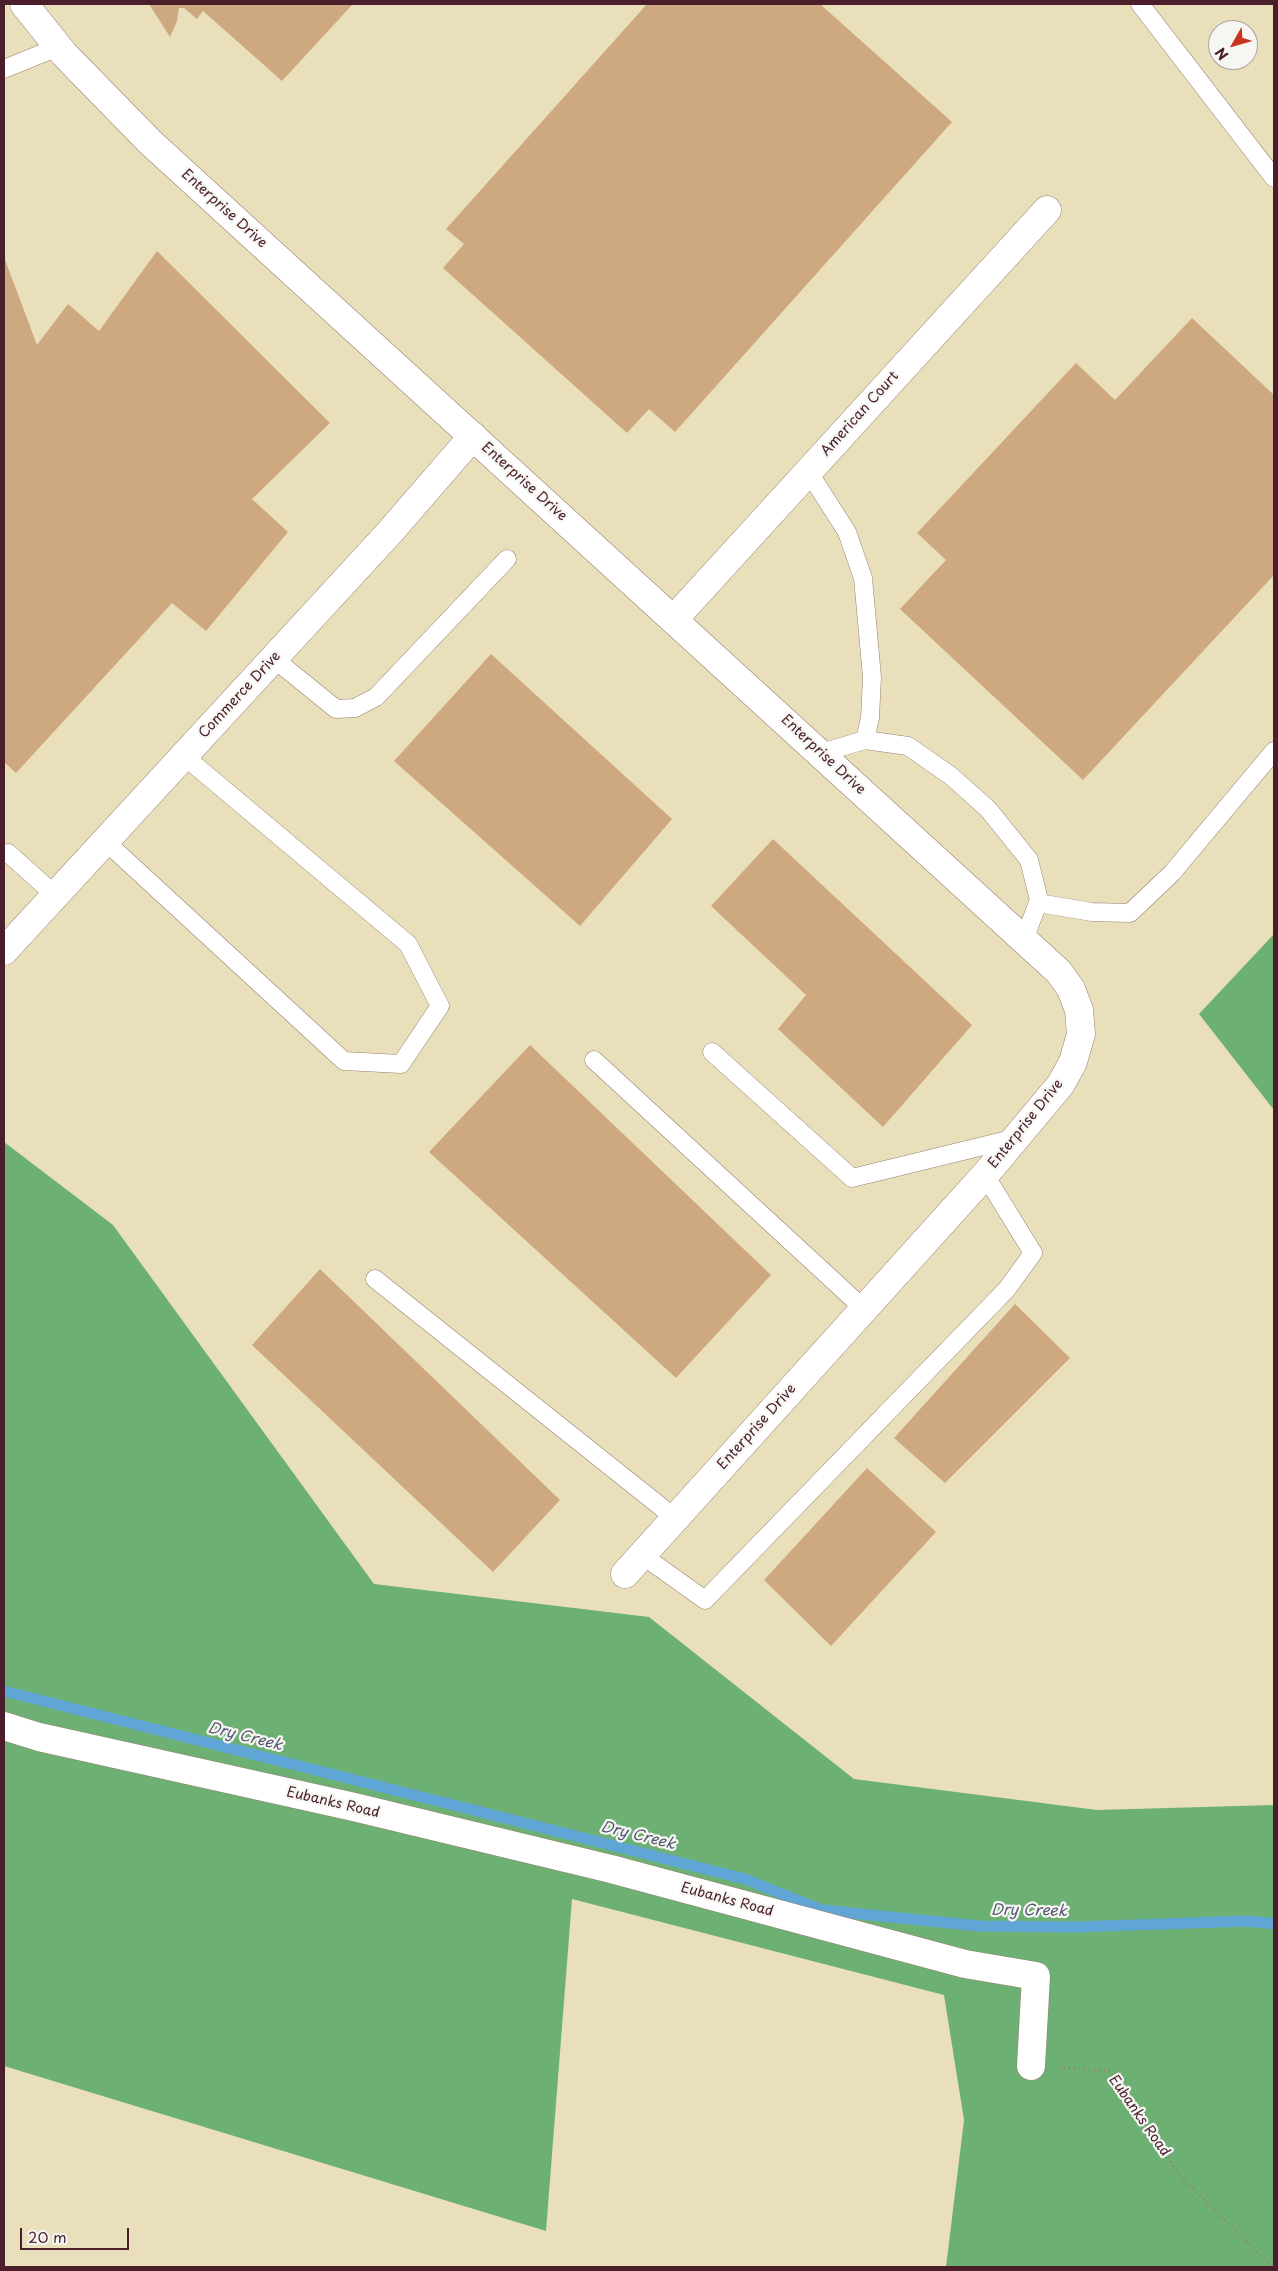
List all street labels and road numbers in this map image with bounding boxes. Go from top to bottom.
street label: Enterprise Drive [178,166,270,252]
street label: American Court [818,368,902,460]
street label: Enterprise Drive [478,439,570,525]
street label: Commerce Drive [196,648,284,742]
street label: Enterprise Drive [777,712,869,798]
street label: Enterprise Drive [985,1076,1067,1172]
street label: Enterprise Drive [714,1381,800,1473]
street label: Eubanks Road [285,1784,381,1822]
street label: Eubanks Road [679,1880,775,1920]
street label: Eubanks Road [1105,2072,1173,2160]

